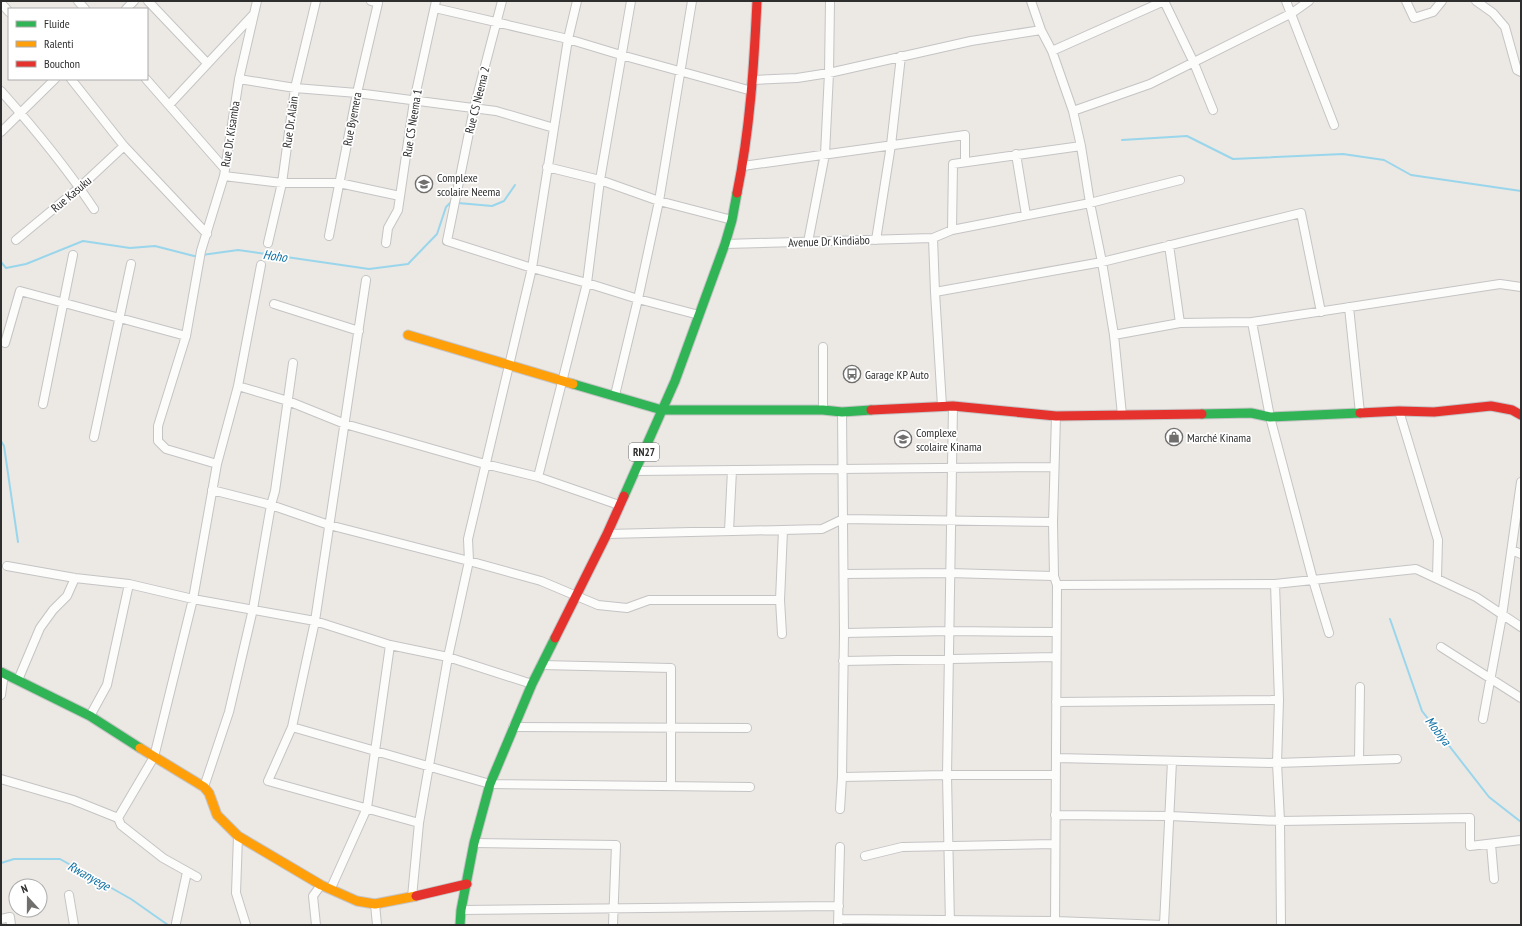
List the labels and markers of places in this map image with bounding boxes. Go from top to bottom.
place label: Complexe scolaire Neema [437,170,500,199]
school or university icon: Complexe scolaire Neema [414,174,434,194]
bus stop icon: Garage KP Auto [842,364,862,384]
place label: Garage KP Auto [865,367,929,382]
place label: Complexe scolaire Kinama [916,425,982,454]
shop icon: Marché Kinama [1164,427,1184,447]
school or university icon: Complexe scolaire Kinama [893,429,913,449]
place label: Marché Kinama [1187,430,1251,445]

